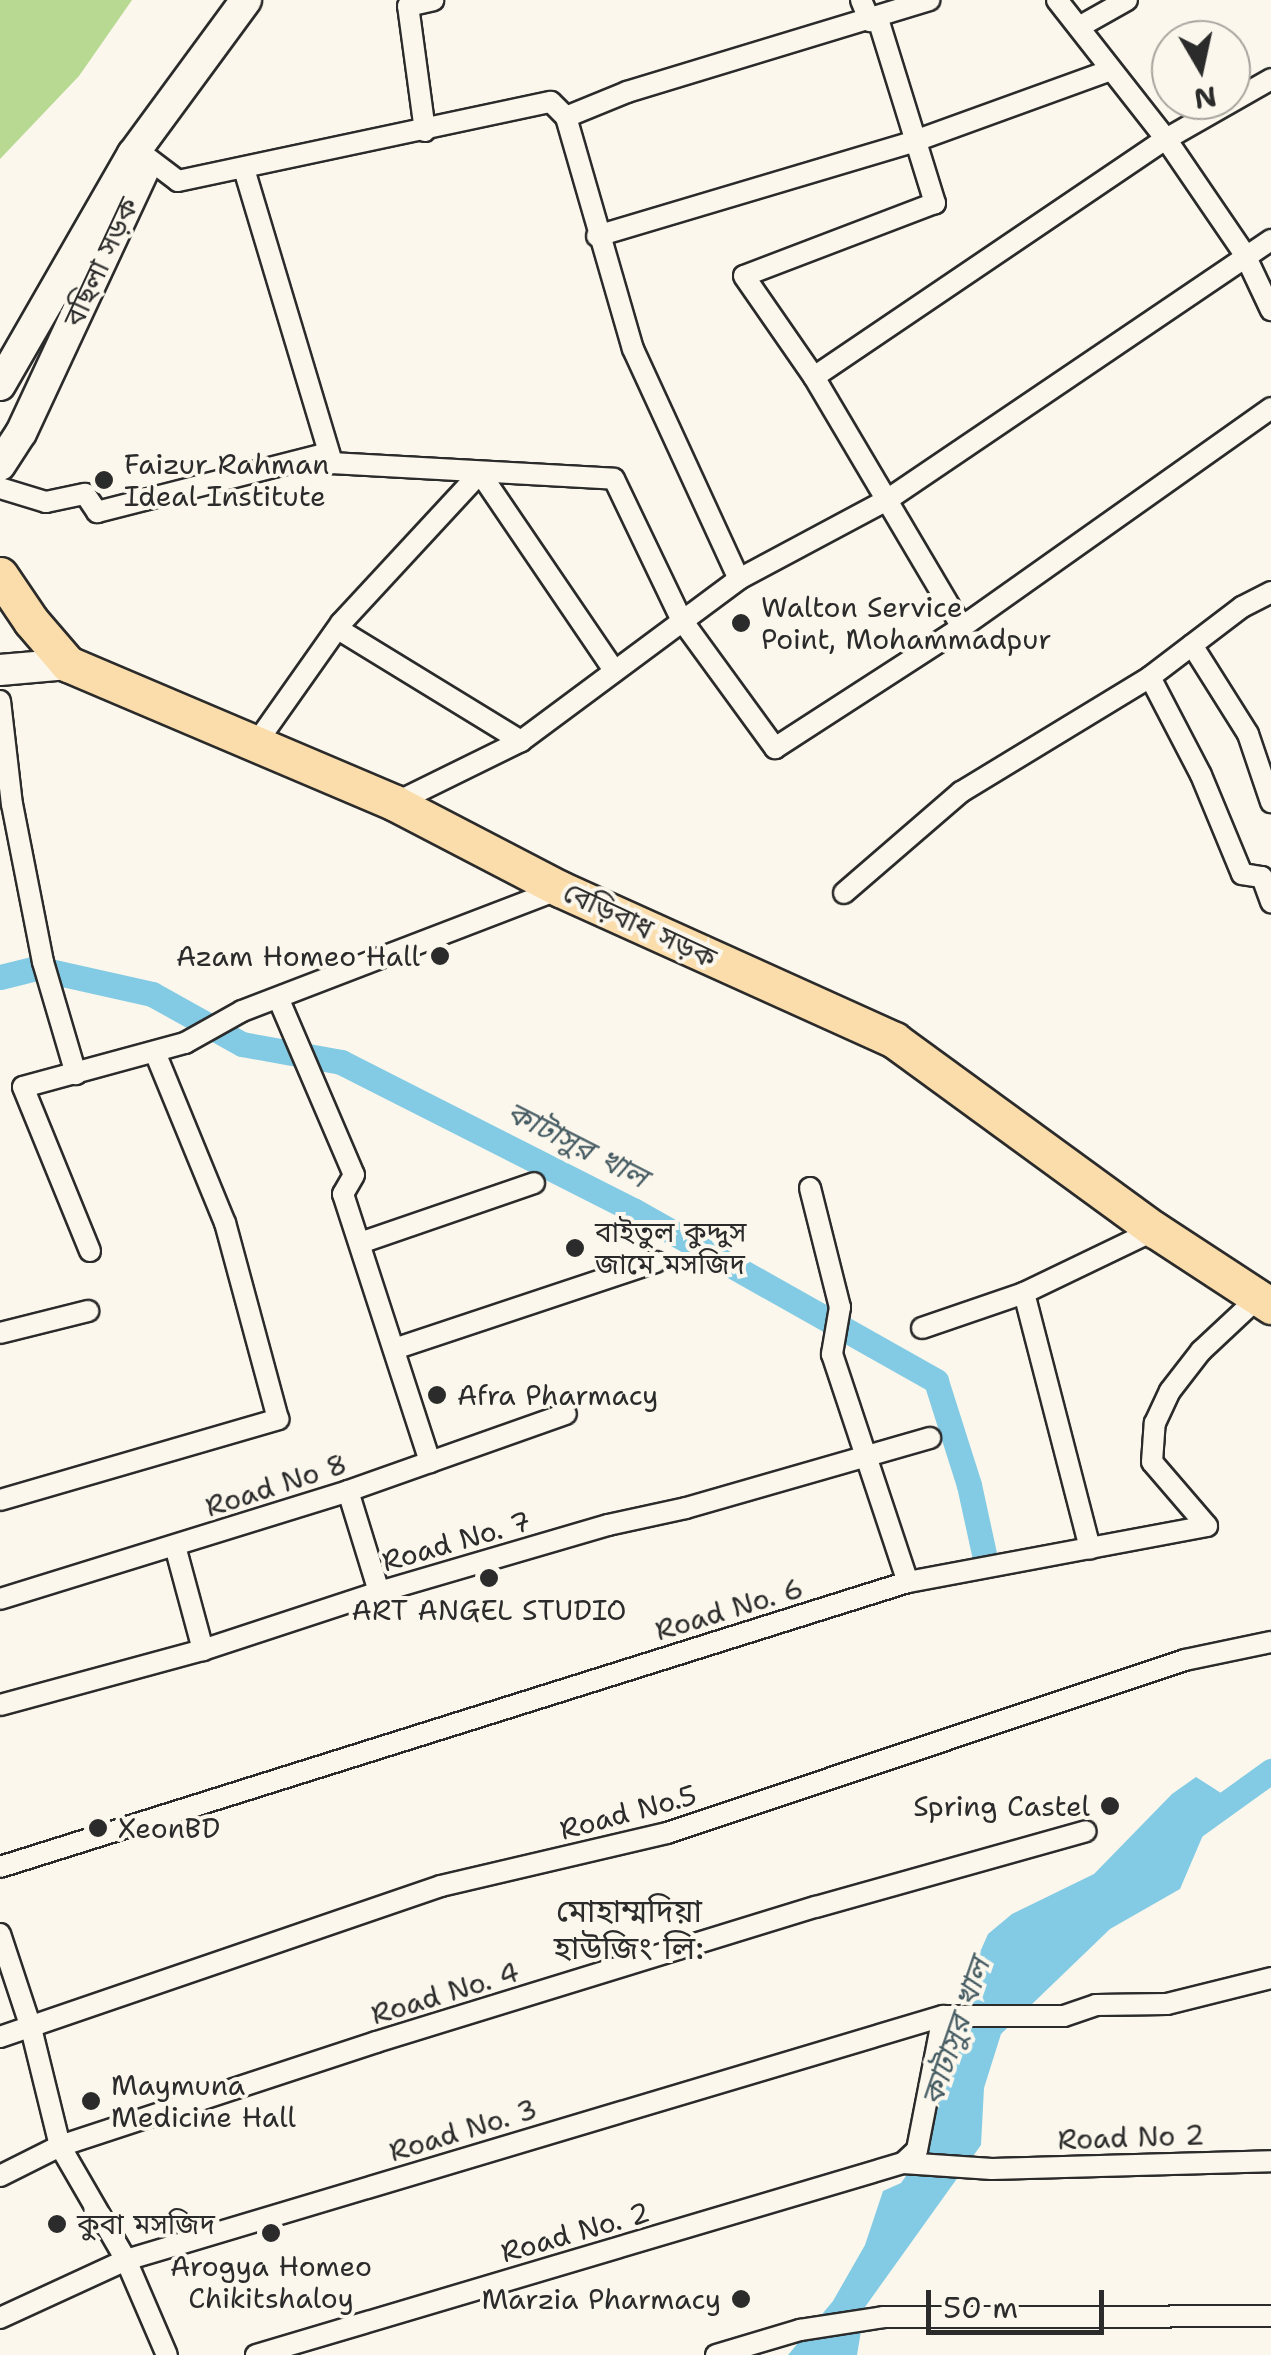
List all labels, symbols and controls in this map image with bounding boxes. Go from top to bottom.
north arrow [1151,20,1251,120]
text: N [1191,77,1219,118]
street label: বছিলা সড়ক [56,192,146,332]
place label: Faizur Rahman Ideal Institute [124,447,329,513]
marker: Faizur Rahman Ideal Institute [93,469,115,491]
place label: Walton Service Point, Mohammadpur [761,590,1052,656]
marker: Walton Service Point, Mohammadpur [730,612,752,634]
street label: বেড়িবাধ সড়ক [558,875,722,975]
place label: Azam Homeo Hall [176,939,420,973]
marker: Azam Homeo Hall [429,945,451,967]
water label: কাটাসুর খাল [501,1094,653,1196]
place label: বাইতুল কুদ্দুস জামে মসজিদ [595,1215,747,1281]
marker: বাইতুল কুদ্দুস জামে মসজিদ [564,1237,586,1259]
place label: Afra Pharmacy [457,1378,658,1412]
marker: Afra Pharmacy [426,1384,448,1406]
street label: Road No 8 [201,1446,351,1524]
street label: Road No. 7 [378,1504,534,1578]
marker: ART ANGEL STUDIO [478,1567,500,1589]
street label: Road No. 6 [651,1571,807,1647]
place label: ART ANGEL STUDIO [352,1593,626,1627]
street label: Road No.5 [556,1778,700,1846]
place label: Spring Castel [913,1789,1090,1823]
marker: Spring Castel [1099,1795,1121,1817]
place label: XeonBD [118,1811,220,1845]
marker: XeonBD [87,1817,109,1839]
district label: মোহাম্মদিয়া হাউজিং লি: [554,1893,704,1968]
water label: কাটাসুর খাল [914,1954,998,2110]
street label: Road No. 4 [367,1955,523,2031]
place label: Maymuna Medicine Hall [111,2068,296,2134]
marker: Maymuna Medicine Hall [80,2090,102,2112]
street label: Road No. 3 [385,2092,541,2168]
street label: Road No 2 [1057,2118,1205,2156]
street label: Road No. 2 [497,2195,653,2269]
place label: কুবা মসজিদ [77,2207,215,2241]
marker: কুবা মসজিদ [46,2213,68,2235]
marker: Arogya Homeo Chikitshaloy [260,2222,282,2244]
place label: Arogya Homeo Chikitshaloy [170,2249,372,2315]
scale bar [931,2270,1108,2332]
place label: Marzia Pharmacy [481,2282,721,2316]
text: 50 m [943,2287,1018,2328]
marker: Marzia Pharmacy [730,2288,752,2310]

